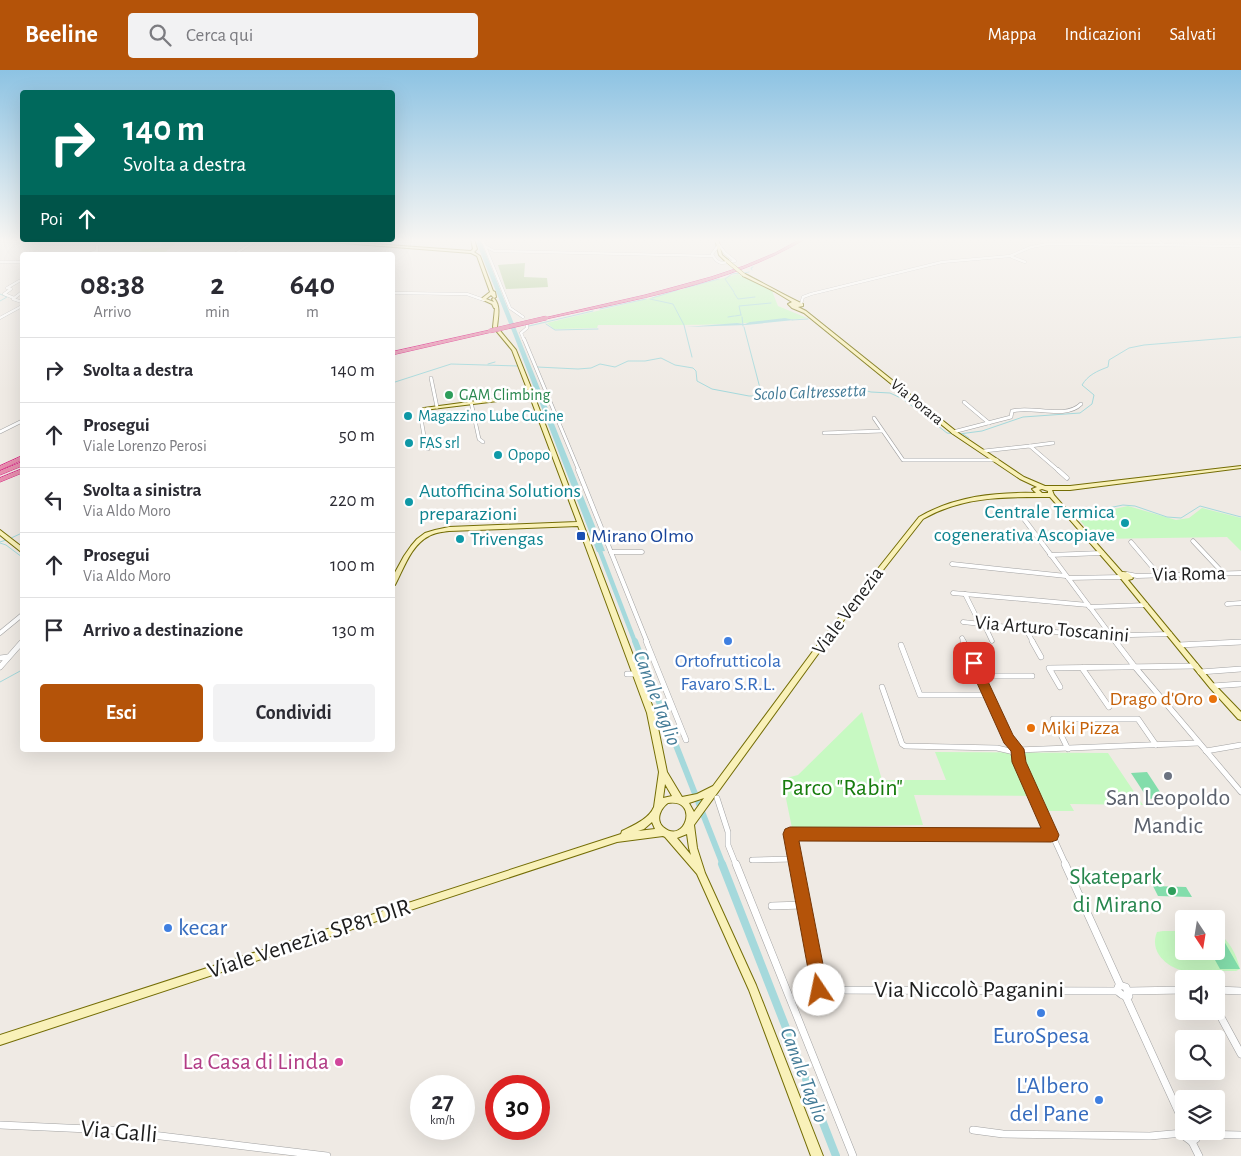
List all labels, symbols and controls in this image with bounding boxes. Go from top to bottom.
search box [128,13,478,58]
icon: search [146,21,174,49]
text: Beeline [25,23,98,47]
text: Cerca qui [186,26,253,45]
text: Mappa [988,26,1037,44]
text: Indicazioni [1065,26,1141,44]
text: Salvati [1169,26,1216,44]
icon: right [40,110,105,175]
text: 140 m [123,112,205,147]
text: Svolta a destra [123,153,247,175]
icon: ahead [73,205,101,233]
text: Poi [40,210,63,229]
text: 08:38 [80,270,145,300]
text: 2 [210,270,224,300]
text: 640 [290,270,335,300]
text: Arrivo [94,304,131,320]
text: min [205,304,230,320]
text: m [306,304,319,320]
icon: right [40,356,68,384]
text: Svolta a destra [83,361,193,380]
text: 140 m [331,361,375,380]
street label: Via Porara [888,376,946,428]
water label: Scolo Caltressetta [753,382,867,404]
place label: GAM Climbing [459,387,550,403]
marker: GAM Climbing [443,389,455,401]
place label: Magazzino Lube Cucine [418,408,564,424]
marker: Magazzino Lube Cucine [402,410,414,422]
text: Prosegui [83,416,150,435]
icon: ahead [40,421,68,449]
text: 50 m [339,426,375,445]
place label: FAS srl [419,435,460,451]
marker: FAS srl [403,437,415,449]
text: Viale Lorenzo Perosi [83,438,207,454]
place label: Opopo [508,447,550,463]
marker: Opopo [492,449,504,461]
text: Svolta a sinistra [83,481,202,500]
place label: Autofficina Solutions preparazioni [419,481,581,524]
icon: left [40,486,68,514]
text: 220 m [329,491,375,510]
marker: Autofficina Solutions preparazioni [403,496,415,508]
place label: Centrale Termica cogenerativa Ascopiave [934,502,1115,545]
text: Via Aldo Moro [83,503,171,519]
marker: Centrale Termica cogenerativa Ascopiave [1119,517,1131,529]
place label: Mirano Olmo [591,526,694,546]
place label: Trivengas [470,529,544,549]
marker: Mirano Olmo [575,530,587,542]
marker: Trivengas [454,533,466,545]
text: Prosegui [83,546,150,565]
icon: ahead [40,551,68,579]
text: 100 m [330,556,375,575]
street label: Viale Venezia [809,563,887,659]
street label: Via Roma [1152,563,1226,585]
text: Via Aldo Moro [83,568,171,584]
street label: Via Arturo Toscanini [974,612,1130,646]
icon: arrive [40,616,68,644]
text: Arrivo a destinazione [83,621,243,640]
text: 130 m [332,621,375,640]
marker: Ortofrutticola Favaro S.R.L. [722,635,734,647]
pin [953,642,995,684]
water label: Canale Taglio [629,648,685,748]
icon: arrive [960,649,988,677]
place label: Ortofrutticola Favaro S.R.L. [675,651,781,694]
button: Esci [40,684,203,742]
button: Condividi [213,684,375,742]
place label: Drago d'Oro [1109,689,1203,709]
marker: Drago d'Oro [1207,693,1219,705]
place label: Miki Pizza [1041,718,1120,738]
marker: Miki Pizza [1025,722,1037,734]
marker: San Leopoldo Mandic [1162,770,1174,782]
park label: Parco "Rabin" [781,776,903,800]
place label: San Leopoldo Mandic [1106,786,1230,838]
place label: Skatepark di Mirano [1069,865,1162,917]
marker: Skatepark di Mirano [1166,885,1178,897]
street label: Viale Venezia SP81 DIR [205,895,413,983]
north arrow [1175,910,1225,960]
map controls [1175,910,1225,1140]
place label: kecar [178,916,227,940]
marker: kecar [162,922,174,934]
position arrow [792,963,844,1015]
button: sound [1175,970,1225,1020]
street label: Via Niccolò Paganini [874,978,1064,1002]
marker: EuroSpesa [1035,1007,1047,1019]
place label: EuroSpesa [992,1024,1090,1048]
water label: Canale Taglio [776,1025,832,1125]
button: search [1175,1030,1225,1080]
place label: La Casa di Linda [183,1050,329,1074]
marker: La Casa di Linda [333,1056,345,1068]
place label: L'Albero del Pane [1009,1074,1089,1126]
speed limit sign: 30 [485,1075,550,1140]
text: 27 [431,1089,454,1114]
button: layers [1175,1090,1225,1140]
marker: L'Albero del Pane [1093,1094,1105,1106]
text: km/h [430,1114,455,1126]
street label: Via Galli [79,1117,159,1147]

